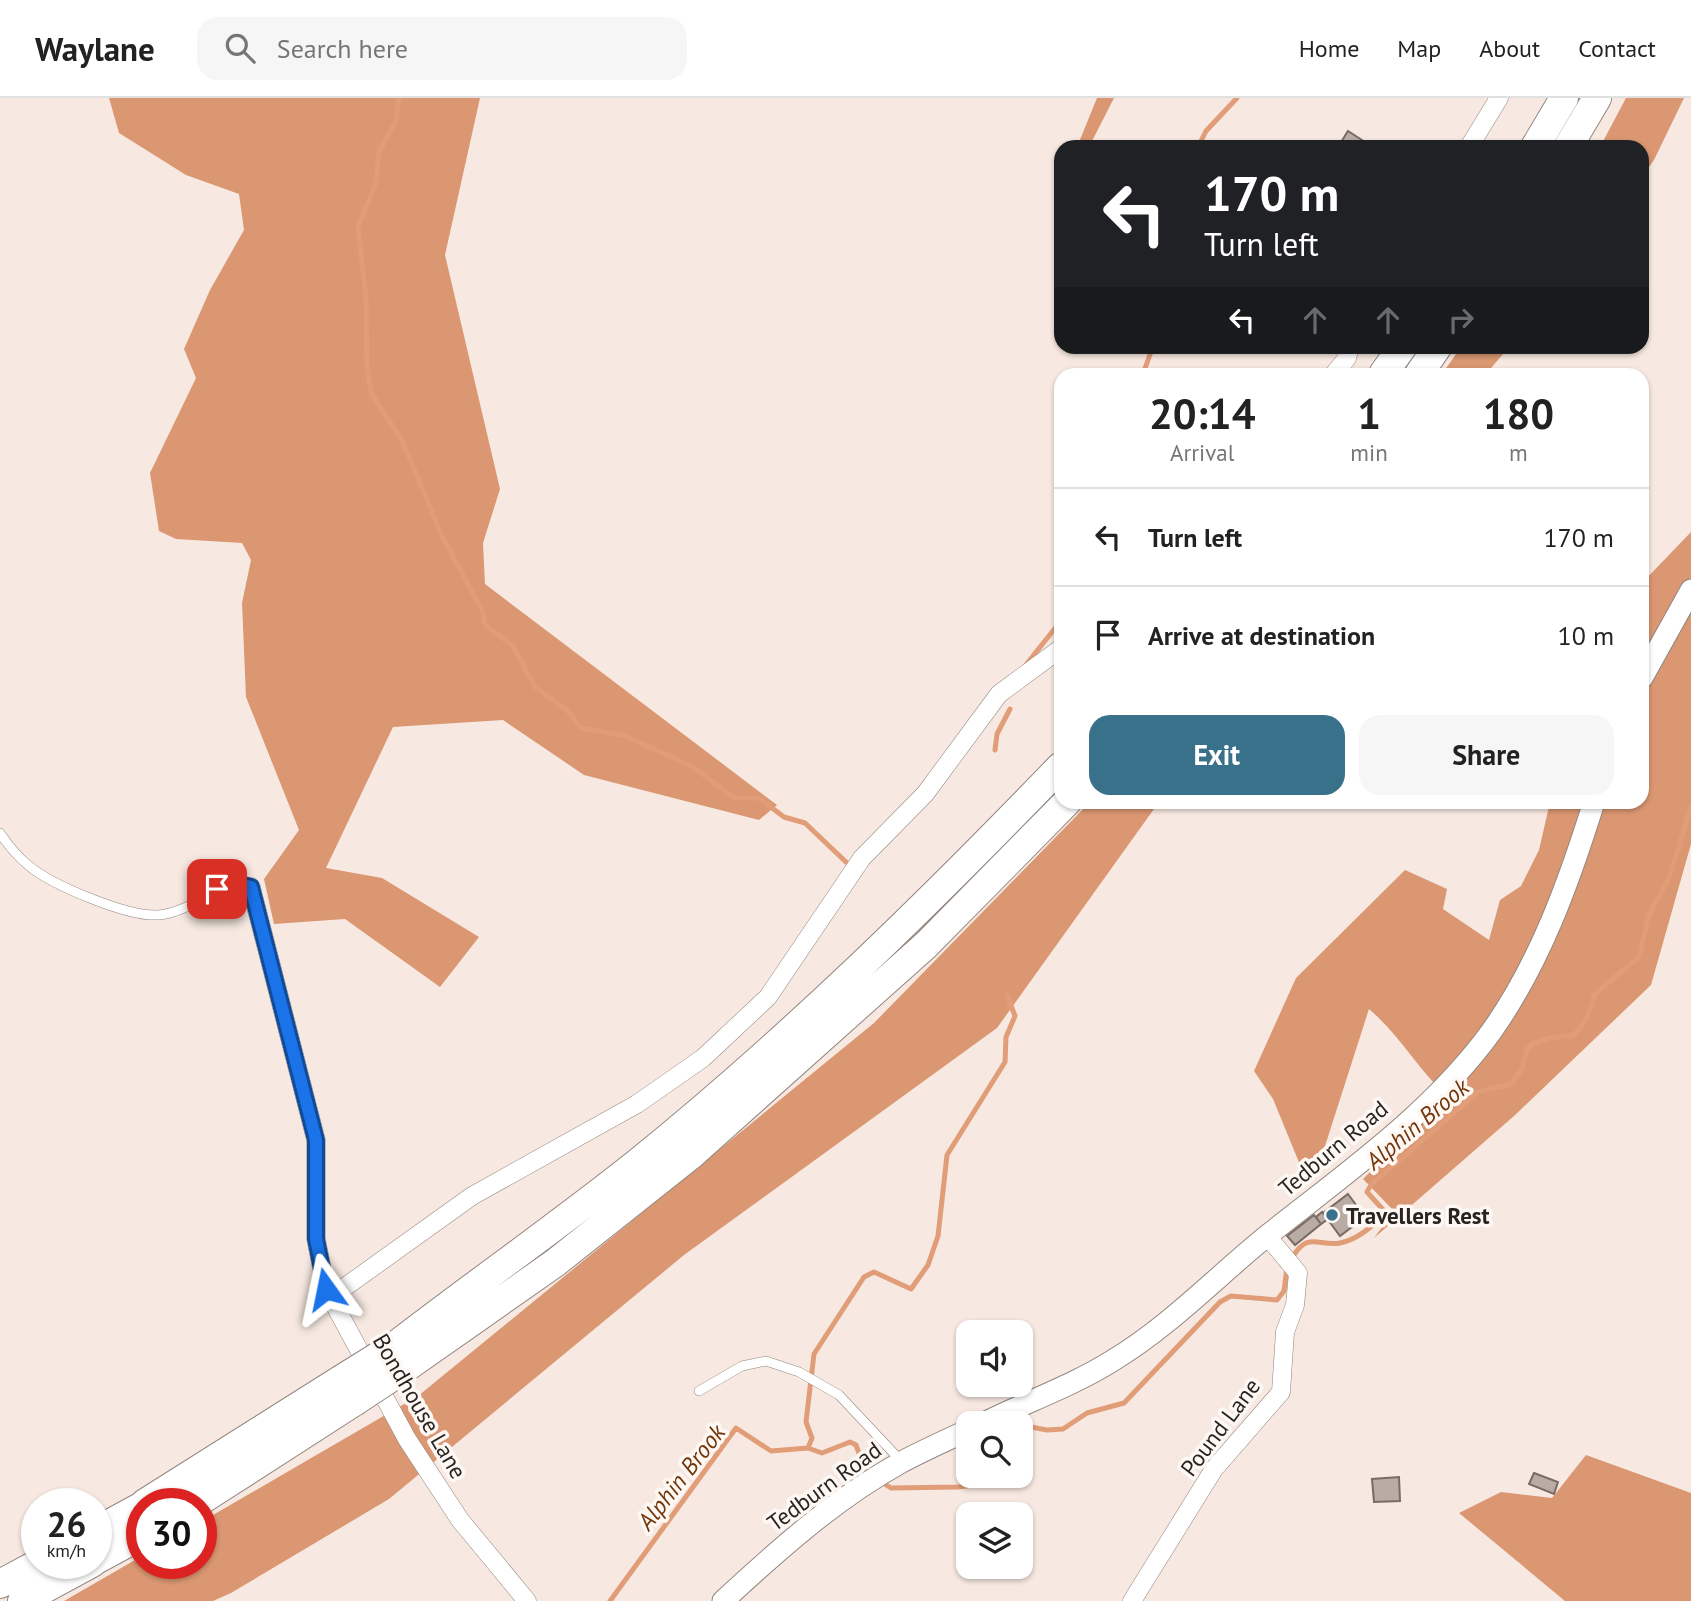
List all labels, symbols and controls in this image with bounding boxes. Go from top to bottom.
search box [197,17,687,80]
text: Waylane [35,27,155,70]
icon: search [221,29,259,67]
text: Search here [277,32,408,65]
text: Home [1299,33,1359,64]
text: Map [1397,33,1441,64]
text: About [1479,33,1540,64]
text: Contact [1578,33,1656,64]
text: 170 m [1204,161,1339,225]
icon: left [1089,168,1180,259]
text: Turn left [1204,223,1319,265]
icon: left [1223,301,1261,339]
icon: ahead [1296,301,1334,339]
icon: ahead [1369,301,1407,339]
icon: right [1442,301,1480,339]
text: 20:14 [1149,386,1255,441]
text: 1 [1357,386,1381,441]
text: 180 [1483,386,1554,441]
text: Arrival [1170,438,1234,467]
text: min [1350,438,1388,467]
text: m [1509,438,1528,467]
icon: left [1089,518,1127,556]
text: Turn left [1148,521,1242,554]
text: 170 m [1543,521,1614,554]
icon: arrive [1089,616,1127,654]
text: Arrive at destination [1148,619,1375,652]
text: 10 m [1558,619,1614,652]
button: Exit [1089,715,1345,795]
button: Share [1359,715,1614,795]
pin [187,859,247,919]
icon: arrive [198,870,236,908]
water label: Alphin Brook [1358,1071,1476,1177]
street label: Tedburn Road [1272,1094,1394,1202]
place label: Travellers Rest [1346,1201,1490,1230]
marker: Travellers Rest [1324,1207,1340,1223]
position arrow [289,1252,363,1326]
map controls [956,1320,1033,1579]
button: sound [956,1320,1033,1397]
street label: Bondhouse Lane [367,1328,473,1484]
street label: Pound Lane [1174,1372,1266,1482]
button: search [956,1411,1033,1488]
water label: Alphin Brook [629,1417,733,1537]
street label: Tedburn Road [761,1435,887,1537]
speed limit sign: 30 [126,1488,217,1579]
text: 26 [47,1501,86,1547]
button: layers [956,1502,1033,1579]
text: km/h [47,1539,86,1562]

